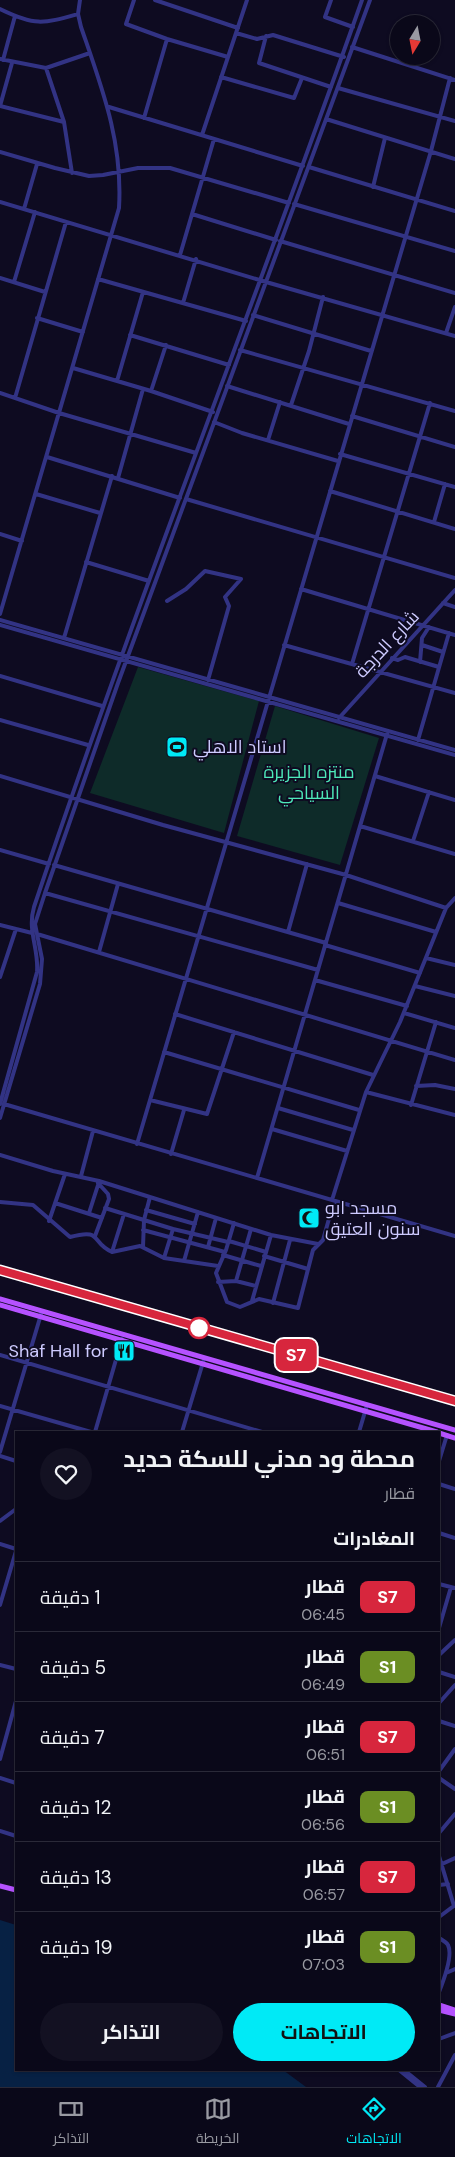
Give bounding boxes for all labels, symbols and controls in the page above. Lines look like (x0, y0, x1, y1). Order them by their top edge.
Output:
north arrow (390, 15, 440, 65)
map controls (390, 15, 440, 65)
street label: شارع الدرجة (350, 605, 424, 683)
sports icon: استاد الاهلي (165, 735, 189, 759)
place label: استاد الاهلي (193, 735, 287, 761)
park label: منتزه الجزيرة السياحي (263, 760, 355, 807)
place label: مسجد ابو سنون العتيق (325, 1196, 420, 1241)
mosque icon: مسجد ابو سنون العتيق (297, 1206, 321, 1230)
unlabelled marker (188, 1317, 210, 1339)
place label: Shaf Hall for (9, 1339, 108, 1363)
restaurant icon: Shaf Hall for (112, 1339, 136, 1363)
line badge: S7 (274, 1339, 318, 1371)
text: S7 (286, 1343, 306, 1367)
text: محطة ود مدني للسكة حديد (123, 1443, 415, 1474)
button: heart (40, 1448, 92, 1500)
text: قطار (384, 1483, 415, 1504)
text: المغادرات (333, 1526, 415, 1551)
text: قطار (305, 1574, 345, 1599)
text: 1 دقيقة (40, 1585, 100, 1610)
text: S7 (377, 1585, 398, 1609)
text: 06:45 (301, 1604, 345, 1625)
text: قطار (305, 1644, 345, 1669)
text: 5 دقيقة (40, 1655, 106, 1680)
text: S1 (379, 1655, 396, 1679)
text: 06:49 (301, 1674, 345, 1695)
text: قطار (305, 1714, 345, 1739)
text: 7 دقيقة (40, 1725, 105, 1750)
text: S7 (377, 1725, 398, 1749)
text: 06:51 (306, 1744, 345, 1765)
text: قطار (305, 1784, 345, 1809)
text: 12 دقيقة (40, 1795, 111, 1820)
text: S1 (379, 1795, 396, 1819)
text: 06:56 (301, 1814, 345, 1835)
text: قطار (305, 1854, 345, 1879)
text: 13 دقيقة (40, 1865, 112, 1890)
text: S7 (377, 1865, 398, 1889)
text: 06:57 (303, 1884, 345, 1905)
text: قطار (305, 1924, 345, 1949)
text: 19 دقيقة (40, 1935, 112, 1960)
text: S1 (379, 1935, 396, 1959)
text: 07:03 (302, 1954, 345, 1975)
button: التذاكر (40, 2003, 223, 2061)
button: الاتجاهات (233, 2003, 415, 2061)
tab: التذاكر (53, 2095, 89, 2151)
tab: الخريطة (196, 2095, 240, 2151)
tab: الاتجاهات (346, 2095, 402, 2151)

